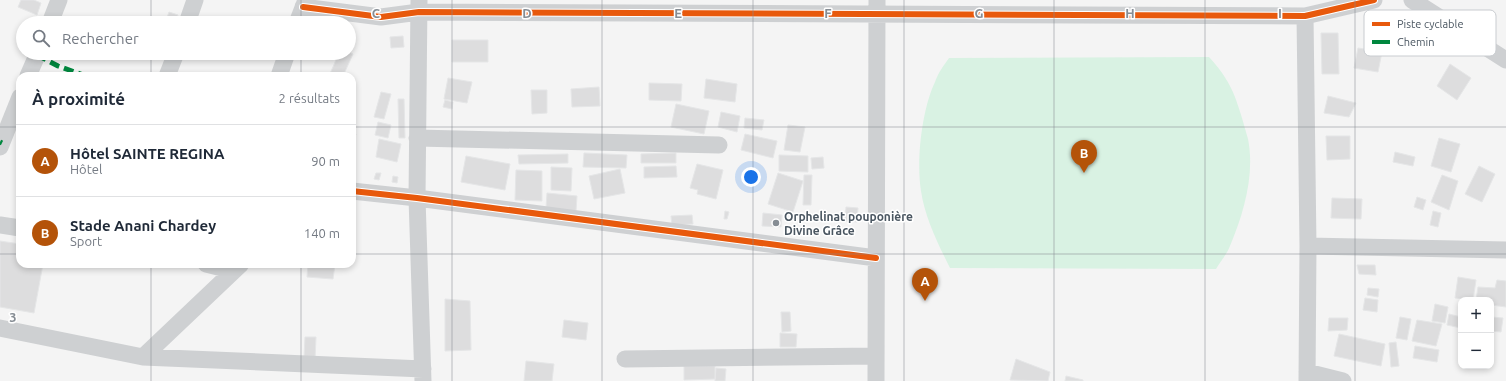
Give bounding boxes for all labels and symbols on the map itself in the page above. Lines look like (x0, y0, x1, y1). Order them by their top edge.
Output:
text: C (372, 6, 381, 20)
text: D (522, 6, 532, 20)
text: E (674, 6, 682, 20)
text: F (824, 6, 832, 20)
text: G (975, 6, 984, 20)
text: H (1125, 6, 1135, 20)
text: I (1278, 6, 1282, 20)
legend (1364, 10, 1496, 56)
text: Piste cyclable (1397, 18, 1464, 30)
text: Chemin (1397, 36, 1435, 48)
pin: B (1071, 140, 1097, 173)
your location (741, 167, 761, 187)
place label: Orphelinat pouponière Divine Grâce (784, 210, 913, 237)
marker: Orphelinat pouponière Divine Grâce (771, 218, 781, 228)
pin: A (912, 268, 938, 301)
text: 3 (9, 310, 17, 324)

